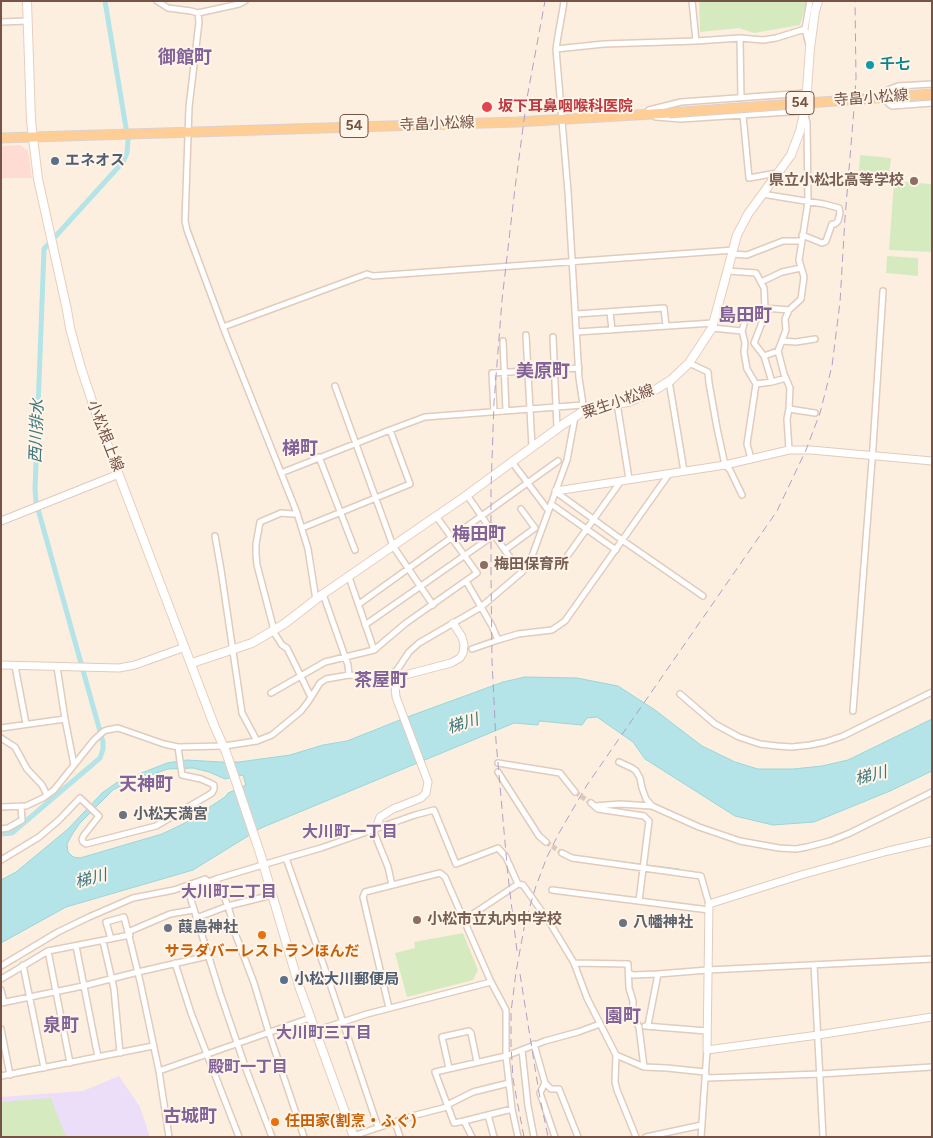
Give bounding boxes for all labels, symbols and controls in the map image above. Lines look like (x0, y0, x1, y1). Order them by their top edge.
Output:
district label: 御館町 (158, 47, 212, 69)
place label: 千七 (880, 56, 910, 74)
marker: 千七 (864, 59, 876, 71)
street label: 寺畠小松線 (833, 86, 909, 110)
road number: 54 (786, 92, 814, 115)
place label: 坂下耳鼻咽喉科医院 (498, 98, 633, 116)
marker: 坂下耳鼻咽喉科医院 (480, 100, 494, 114)
road number: 54 (340, 114, 368, 138)
street label: 寺畠小松線 (399, 114, 475, 134)
place label: エネオス (65, 152, 125, 170)
marker: エネオス (49, 155, 61, 167)
place label: 県立小松北高等学校 (769, 172, 904, 190)
marker: 県立小松北高等学校 (908, 175, 920, 187)
district label: 島田町 (718, 305, 772, 327)
district label: 美原町 (516, 361, 570, 383)
street label: 粟生小松線 (580, 381, 656, 423)
street label: 小松根上線 (83, 398, 127, 474)
water label: 西川排水 (26, 399, 48, 463)
district label: 梯町 (282, 438, 318, 460)
district label: 梅田町 (452, 524, 506, 546)
place label: 梅田保育所 (494, 556, 569, 574)
marker: 梅田保育所 (478, 559, 490, 571)
district label: 茶屋町 (354, 670, 408, 692)
water label: 梯川 (445, 710, 481, 738)
water label: 梯川 (853, 763, 889, 789)
district label: 天神町 (119, 774, 173, 796)
place label: 小松天満宮 (133, 806, 208, 824)
marker: 小松天満宮 (117, 809, 129, 821)
district label: 大川町一丁目 (302, 822, 398, 842)
water label: 梯川 (73, 866, 109, 892)
district label: 大川町二丁目 (181, 882, 277, 902)
place label: 小松市立丸内中学校 (427, 911, 562, 929)
marker: 小松市立丸内中学校 (411, 914, 423, 926)
place label: 八幡神社 (633, 914, 693, 932)
marker: 八幡神社 (617, 917, 629, 929)
place label: 葭島神社 (178, 919, 238, 937)
marker: 葭島神社 (162, 922, 174, 934)
marker: サラダバーレストランほんだ (256, 929, 268, 941)
place label: サラダバーレストランほんだ (165, 943, 359, 961)
place label: 小松大川郵便局 (294, 971, 399, 989)
marker: 小松大川郵便局 (278, 974, 290, 986)
district label: 園町 (605, 1006, 641, 1028)
district label: 泉町 (43, 1015, 79, 1037)
district label: 大川町三丁目 (276, 1023, 372, 1043)
district label: 殿町一丁目 (208, 1057, 288, 1077)
district label: 古城町 (163, 1106, 217, 1128)
place label: 任田家(割烹・ふぐ) (285, 1113, 416, 1131)
marker: 任田家(割烹・ふぐ) (269, 1116, 281, 1128)

